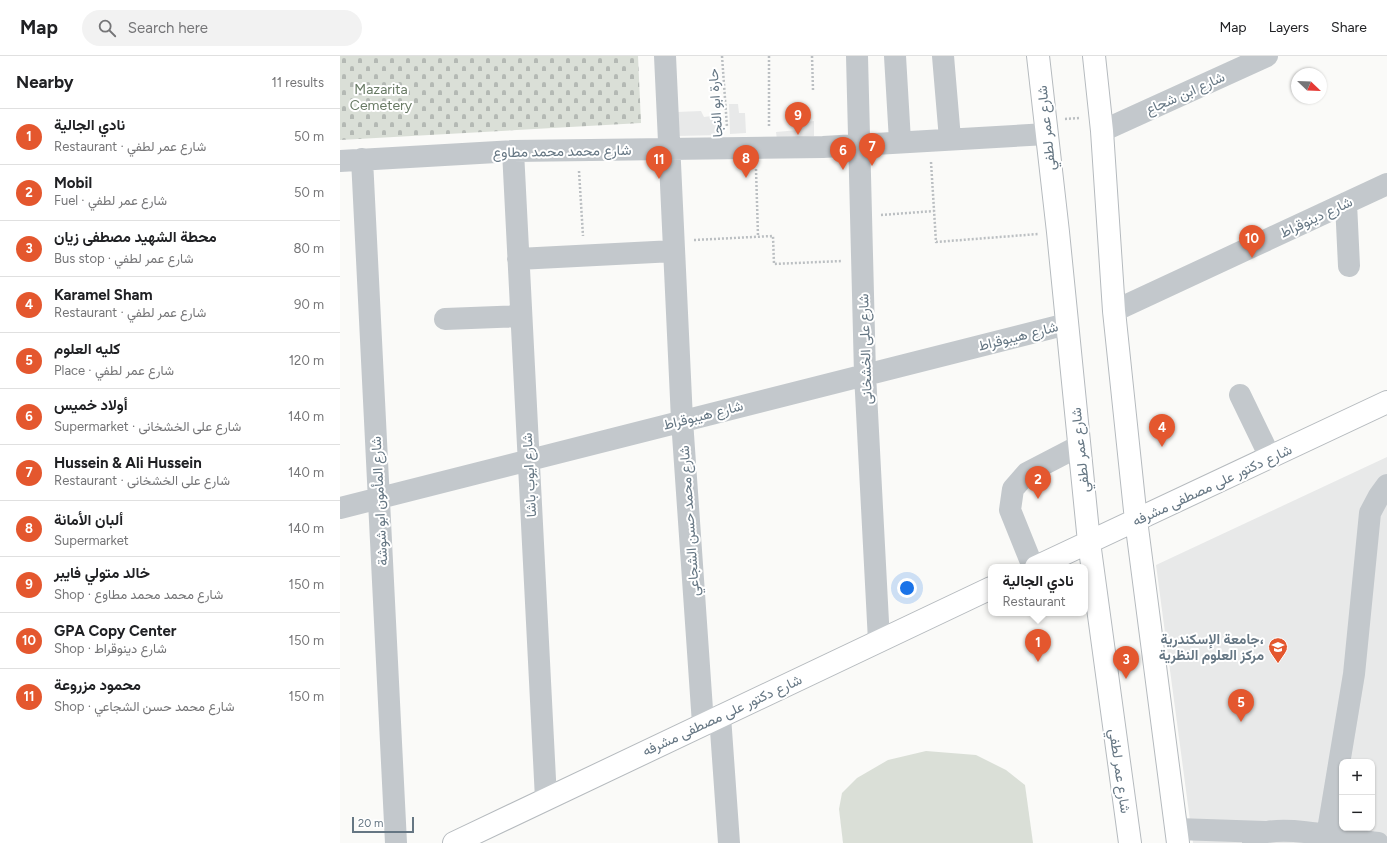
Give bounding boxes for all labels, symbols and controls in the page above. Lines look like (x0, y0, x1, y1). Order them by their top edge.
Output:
search box (82, 10, 362, 46)
text: Map (20, 16, 58, 39)
icon: search (96, 17, 118, 39)
text: Search here (128, 19, 208, 37)
text: Map (1219, 19, 1247, 36)
text: Layers (1269, 19, 1309, 36)
text: Share (1331, 19, 1367, 36)
street label: حارة ابو النجا (705, 68, 726, 138)
street label: شارع ابن شجاع (1143, 68, 1228, 120)
north arrow (1291, 68, 1327, 104)
text: Nearby (16, 72, 74, 92)
text: 11 results (271, 75, 324, 90)
park label: Mazarita Cemetery (350, 81, 413, 114)
street label: شارع عمر لطفي (1034, 84, 1062, 171)
pin: 9 (785, 102, 811, 135)
text: نادي الجالية (54, 116, 125, 134)
text: 1 (26, 129, 32, 144)
text: 50 m (294, 129, 324, 144)
pin: 7 (859, 133, 885, 166)
pin: 6 (830, 137, 856, 170)
text: Restaurant · شارع عمر لطفي (54, 139, 206, 154)
street label: شارع محمد محمد مطاوع (492, 142, 632, 163)
pin: 8 (733, 145, 759, 178)
pin: 11 (646, 146, 672, 179)
text: Mobil (54, 174, 92, 192)
text: 2 (25, 185, 33, 200)
text: 50 m (294, 185, 324, 200)
text: Fuel · شارع عمر لطفي (54, 193, 167, 208)
street label: شارع دينوقراط (1277, 193, 1356, 243)
pin: 10 (1239, 225, 1265, 258)
text: محطة الشهيد مصطفى زيان (54, 228, 217, 246)
text: 3 (25, 241, 33, 256)
text: 80 m (293, 241, 324, 256)
text: Bus stop · شارع عمر لطفي (54, 251, 194, 266)
text: Karamel Sham (54, 286, 153, 304)
street label: شارع على الخشخانى (855, 293, 878, 405)
text: 4 (25, 297, 33, 312)
text: 90 m (294, 297, 324, 312)
text: Restaurant · شارع عمر لطفي (54, 305, 206, 320)
street label: شارع هيبوقراط (976, 318, 1060, 357)
text: كليه العلوم (54, 340, 120, 358)
text: 5 (25, 353, 33, 368)
text: 120 m (289, 353, 324, 368)
text: Place · شارع عمر لطفي (54, 363, 174, 378)
text: أولاد خميس (54, 396, 128, 414)
street label: شارع هيبوقراط (661, 397, 745, 436)
street label: شارع عمر لطفي (1068, 406, 1096, 493)
text: 6 (25, 409, 33, 424)
text: 140 m (288, 409, 324, 424)
pin: 4 (1149, 414, 1175, 447)
text: Supermarket · شارع على الخشخانى (54, 419, 241, 434)
street label: شارع ايوب باشا (519, 432, 542, 518)
street label: شارع المأمون ابو شوشة (368, 436, 393, 566)
street label: شارع دكتور على مصطفى مشرفه (1130, 441, 1296, 532)
street label: شارع محمد حسن الشجاعي (676, 445, 706, 597)
text: Hussein & Ali Hussein (54, 454, 202, 472)
text: 7 (25, 465, 33, 480)
text: 140 m (288, 465, 324, 480)
pin: 2 (1025, 466, 1051, 499)
text: Restaurant · شارع على الخشخانى (54, 473, 230, 488)
text: ألبان الأمانة (54, 511, 123, 529)
text: 8 (25, 521, 33, 536)
text: 140 m (288, 521, 324, 536)
text: Supermarket (54, 533, 129, 548)
text: خالد متولي فايبر (54, 564, 150, 582)
popup (988, 564, 1088, 616)
text: نادي الجالية (1002, 572, 1074, 590)
text: 9 (25, 577, 33, 592)
text: 150 m (289, 577, 324, 592)
your location (897, 578, 917, 598)
text: Shop · شارع محمد محمد مطاوع (54, 587, 223, 602)
text: Restaurant (1002, 594, 1066, 609)
text: GPA Copy Center (54, 622, 177, 640)
pin: 1 (1025, 629, 1051, 662)
place label: جامعة الإسكندرية، مركز العلوم النظرية (1159, 631, 1264, 664)
text: 10 (22, 633, 36, 648)
text: 150 m (289, 633, 324, 648)
school or university icon: جامعة الإسكندرية، مركز العلوم النظرية (1267, 636, 1289, 664)
text: Shop · شارع دينوقراط (54, 641, 167, 656)
pin: 3 (1113, 646, 1139, 679)
street label: شارع دكتور على مصطفى مشرفه (640, 671, 806, 762)
text: محمود مزروعة (54, 676, 141, 694)
text: 11 (24, 689, 34, 704)
text: 150 m (289, 689, 324, 704)
pin: 5 (1228, 689, 1254, 722)
text: Shop · شارع محمد حسن الشجاعي (54, 699, 234, 714)
street label: شارع عمر لطفي (1102, 728, 1134, 815)
map controls (1339, 759, 1375, 831)
button: + (1339, 759, 1375, 795)
button: − (1339, 795, 1375, 831)
scale bar (352, 815, 414, 834)
text: 20 m (358, 817, 383, 830)

